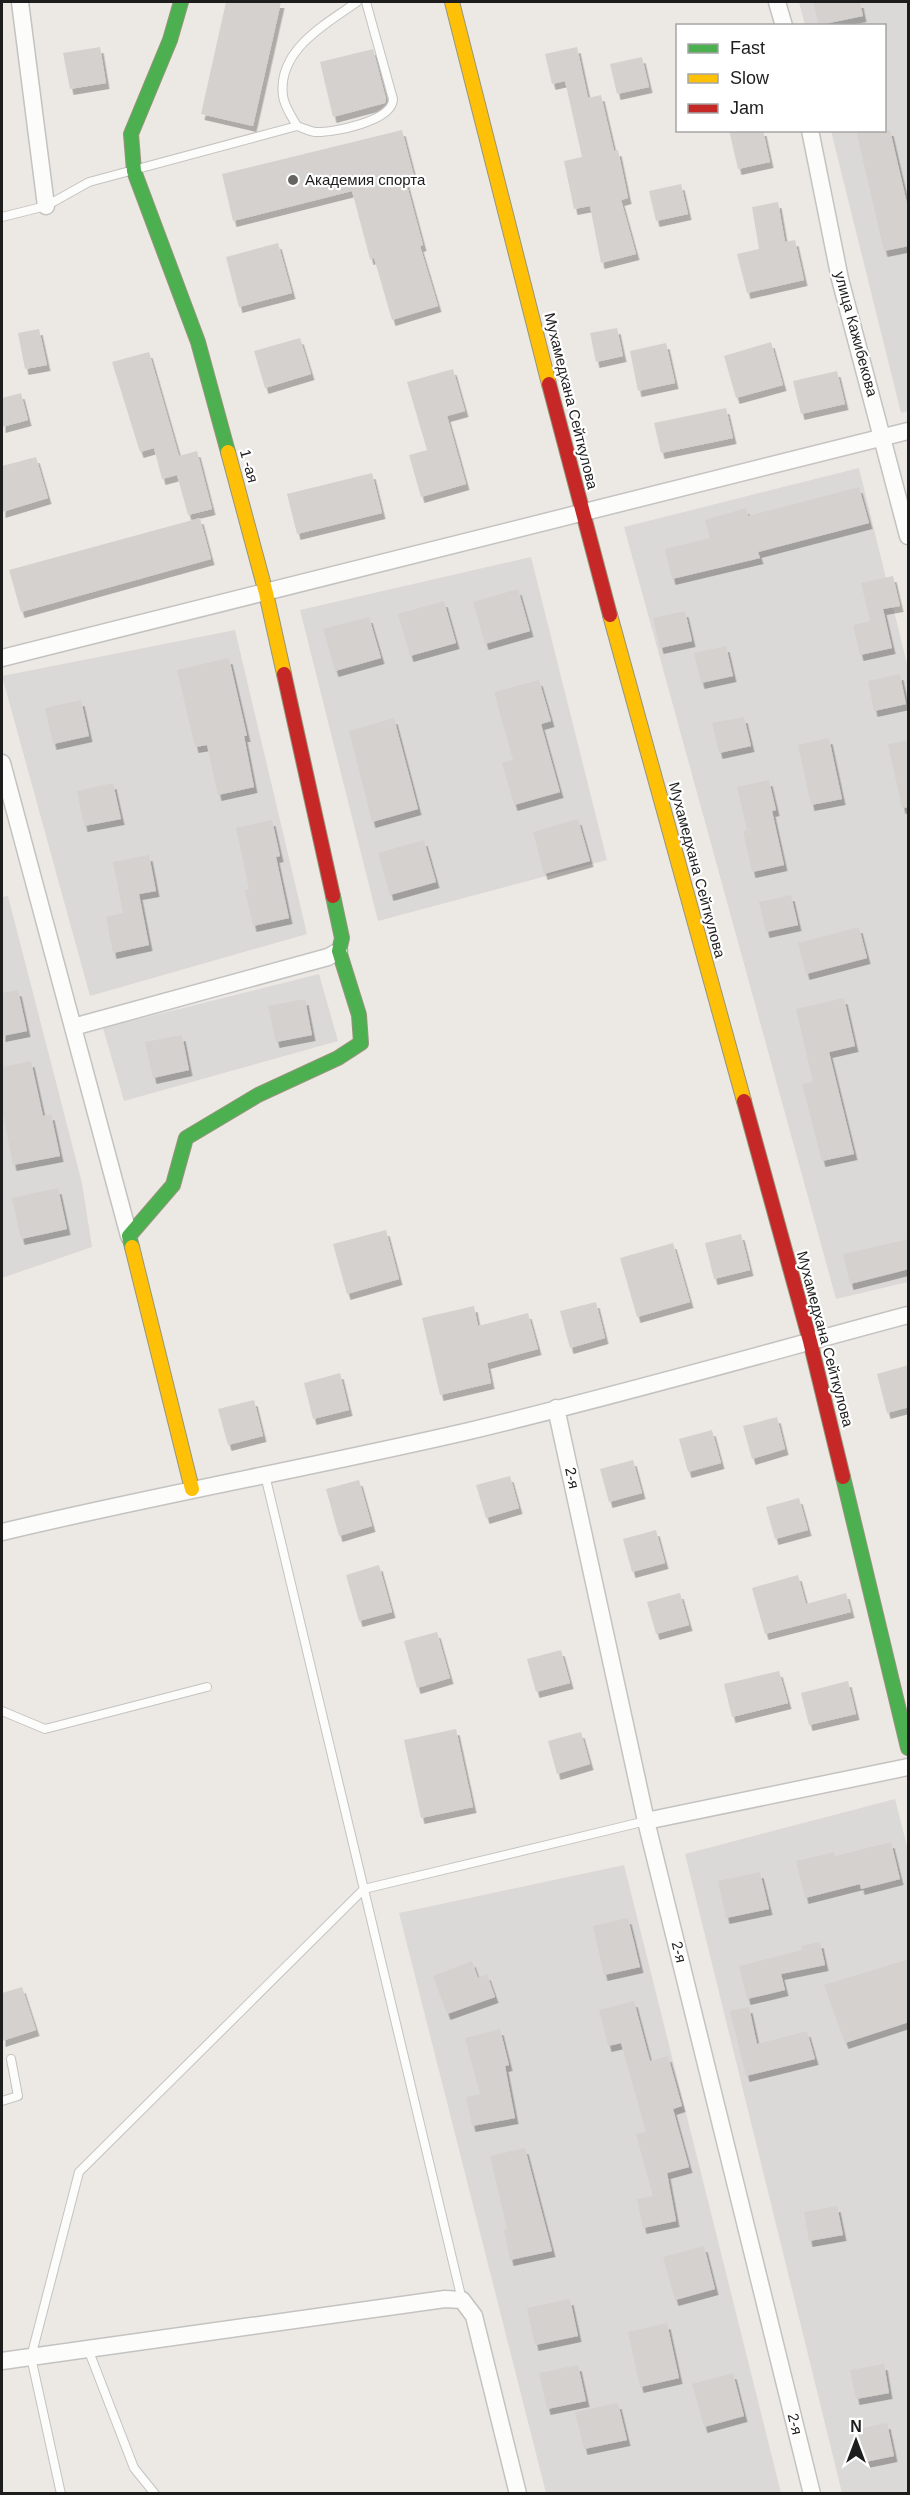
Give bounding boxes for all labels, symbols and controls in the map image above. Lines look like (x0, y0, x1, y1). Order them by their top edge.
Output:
legend (676, 24, 886, 132)
text: Fast (730, 38, 765, 58)
text: Slow (730, 68, 770, 88)
text: Jam (730, 98, 764, 118)
place label: Академия спорта (305, 171, 426, 188)
marker: Академия спорта (286, 173, 300, 187)
street label: улица Кажибекова (832, 269, 882, 399)
street label: Мухамедхана Сейткулова (541, 311, 602, 491)
street label: 1 -ая (237, 447, 262, 484)
street label: Мухамедхана Сейткулова (666, 780, 729, 960)
street label: Мухамедхана Сейткулова (794, 1249, 857, 1429)
street label: 2-я (562, 1466, 583, 1490)
street label: 2-я (669, 1939, 690, 1964)
street label: 2-я (785, 2411, 806, 2436)
north arrow (826, 2411, 886, 2471)
text: N (850, 2418, 862, 2435)

